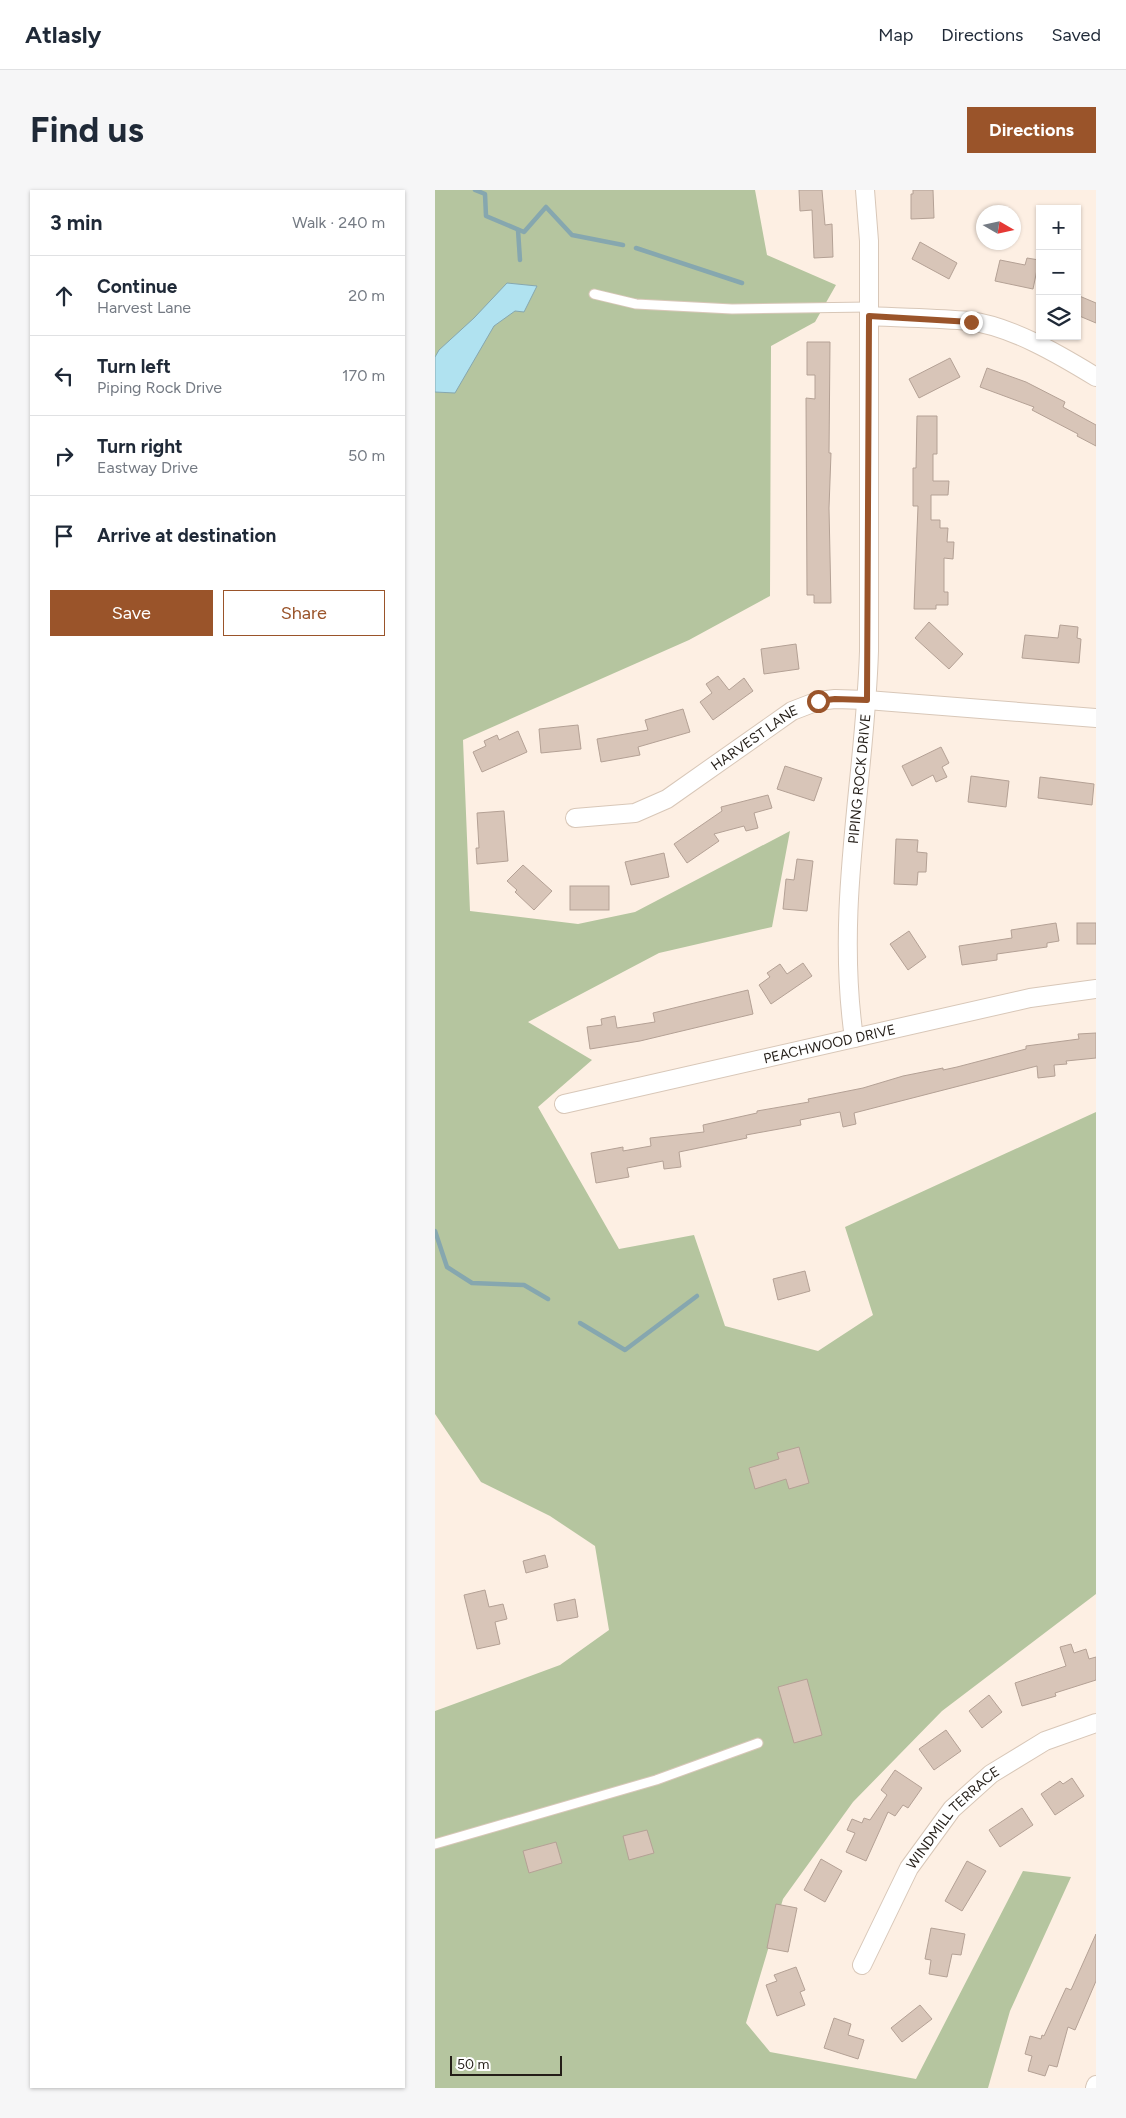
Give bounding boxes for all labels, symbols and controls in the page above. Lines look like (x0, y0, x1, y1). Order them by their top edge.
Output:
text: Atlasly (25, 20, 101, 49)
text: Map (878, 24, 913, 46)
text: Directions (941, 24, 1023, 46)
text: Saved (1051, 24, 1101, 46)
button: Directions (967, 107, 1096, 153)
text: Find us (30, 109, 144, 151)
north arrow (976, 205, 1021, 250)
map controls (1036, 205, 1081, 340)
button: + (1036, 205, 1081, 250)
text: 3 min (50, 210, 102, 235)
text: Walk · 240 m (292, 213, 385, 232)
button: − (1036, 250, 1081, 295)
text: Continue (97, 275, 177, 298)
icon: ahead (50, 282, 78, 310)
text: 20 m (348, 286, 385, 305)
button: layers (1036, 295, 1081, 340)
text: Harvest Lane (97, 298, 191, 317)
route end (960, 311, 983, 334)
text: Turn left (97, 355, 171, 378)
icon: left (50, 362, 78, 390)
text: 170 m (342, 366, 385, 385)
text: Piping Rock Drive (97, 378, 222, 397)
text: Turn right (97, 435, 183, 458)
icon: right (50, 442, 78, 470)
text: 50 m (348, 446, 385, 465)
text: Eastway Drive (97, 458, 198, 477)
icon: arrive (50, 522, 78, 550)
text: Arrive at destination (97, 524, 276, 547)
button: Save (50, 590, 213, 636)
button: Share (223, 590, 385, 636)
route start (807, 690, 830, 713)
street label: HARVEST LANE (708, 701, 800, 774)
street label: PIPING ROCK DRIVE (844, 713, 874, 845)
street label: PEACHWOOD DRIVE (762, 1020, 897, 1067)
street label: WINDMILL TERRACE (903, 1763, 1002, 1872)
scale bar (450, 2053, 563, 2076)
text: 50 m (457, 2056, 489, 2073)

